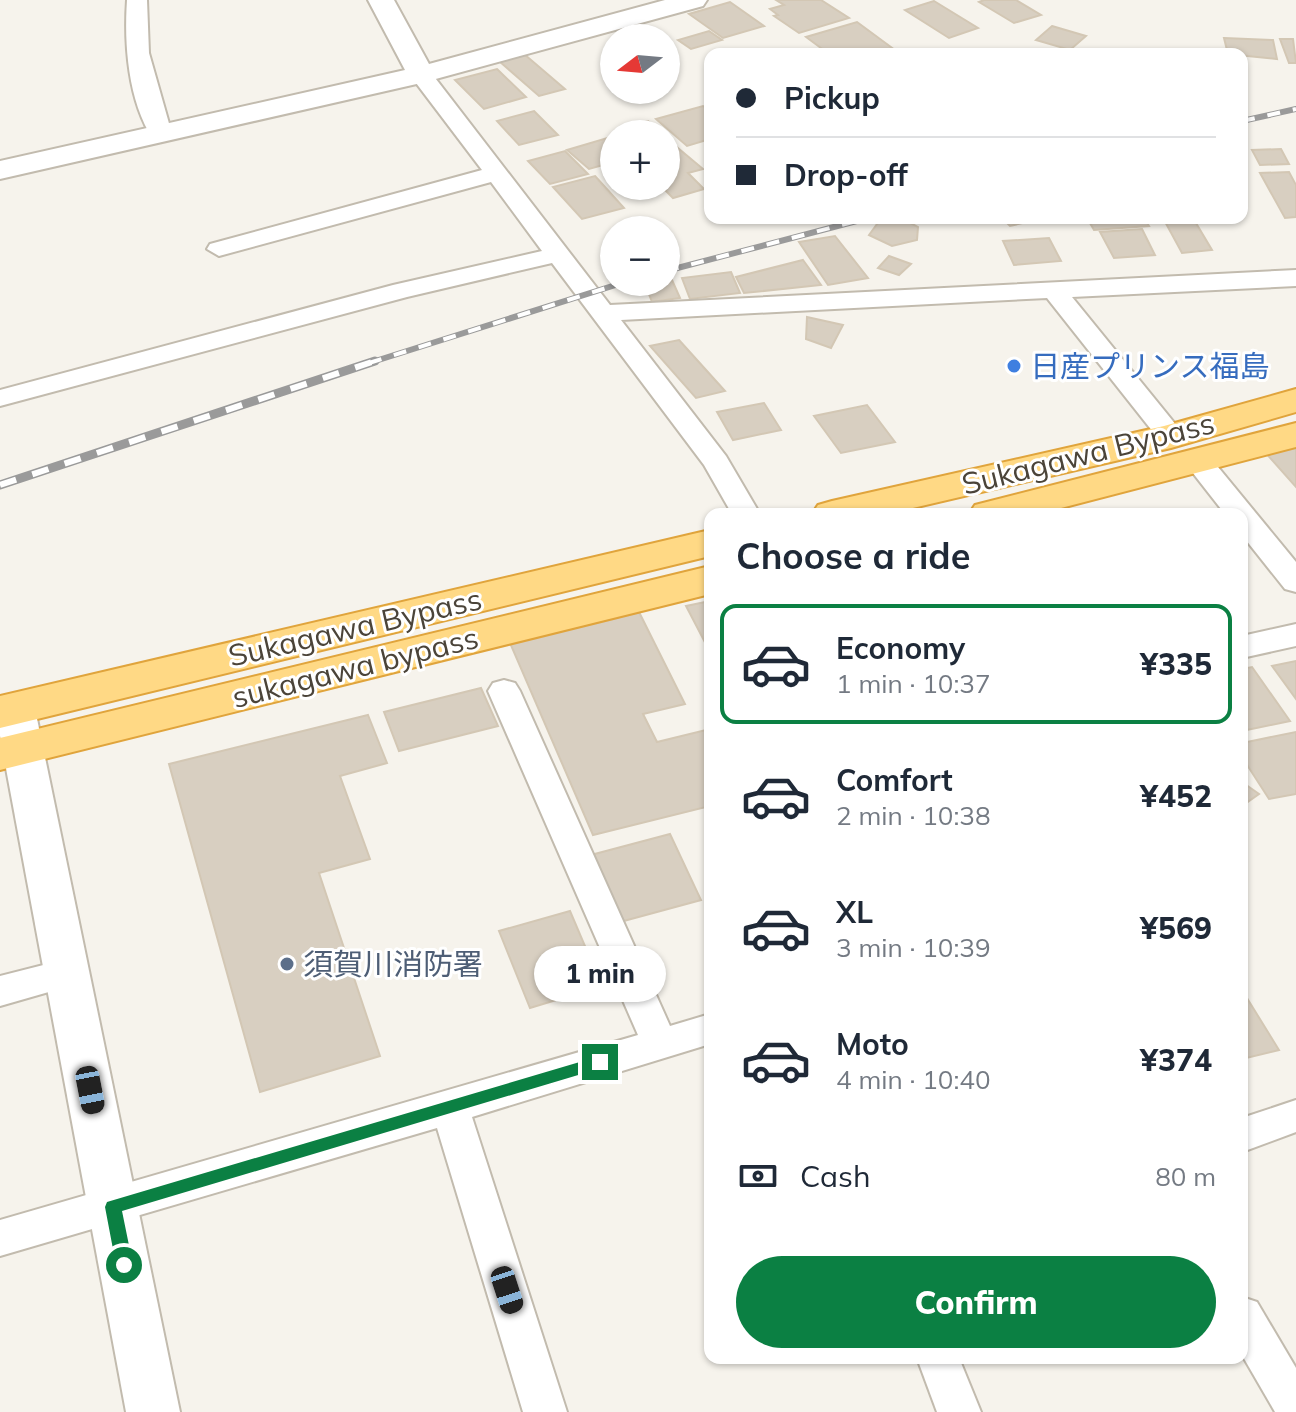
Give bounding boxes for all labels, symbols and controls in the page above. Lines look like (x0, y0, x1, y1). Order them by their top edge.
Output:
north arrow (600, 24, 680, 104)
map controls (600, 24, 680, 296)
text: Pickup (784, 79, 880, 117)
button: + (600, 120, 680, 200)
text: Drop-off (784, 156, 908, 194)
button: − (600, 216, 680, 296)
place label: 日産プリンス福島 (1030, 347, 1269, 385)
marker: 日産プリンス福島 (1005, 357, 1023, 375)
street label: Sukagawa Bypass (958, 403, 1218, 503)
text: Choose a ride (736, 533, 970, 578)
street label: Sukagawa Bypass (225, 579, 485, 675)
street label: sukagawa bypass (228, 618, 482, 716)
icon: car (740, 628, 812, 700)
text: Economy (836, 629, 965, 667)
text: ¥335 (1140, 645, 1212, 683)
text: 1 min · 10:37 (836, 667, 991, 700)
icon: car (740, 760, 812, 832)
text: Comfort (836, 761, 953, 799)
text: ¥452 (1140, 777, 1212, 815)
text: 2 min · 10:38 (836, 799, 991, 832)
icon: car (740, 892, 812, 964)
text: XL (836, 893, 873, 931)
text: ¥569 (1140, 909, 1212, 947)
text: 3 min · 10:39 (836, 931, 991, 964)
place label: 須賀川消防署 (303, 945, 483, 983)
callout: 1 min (534, 946, 666, 1002)
marker: 須賀川消防署 (278, 955, 296, 973)
text: 1 min (565, 957, 635, 990)
icon: car (740, 1024, 812, 1096)
text: Moto (836, 1025, 909, 1063)
text: ¥374 (1140, 1041, 1212, 1079)
route end (582, 1044, 618, 1080)
text: 4 min · 10:40 (836, 1063, 991, 1096)
car (74, 1064, 106, 1116)
icon: cash (736, 1154, 780, 1198)
text: Cash (800, 1157, 871, 1195)
text: 80 m (1155, 1160, 1216, 1193)
route start (106, 1247, 142, 1283)
button: Confirm (736, 1256, 1216, 1348)
car (488, 1263, 526, 1317)

